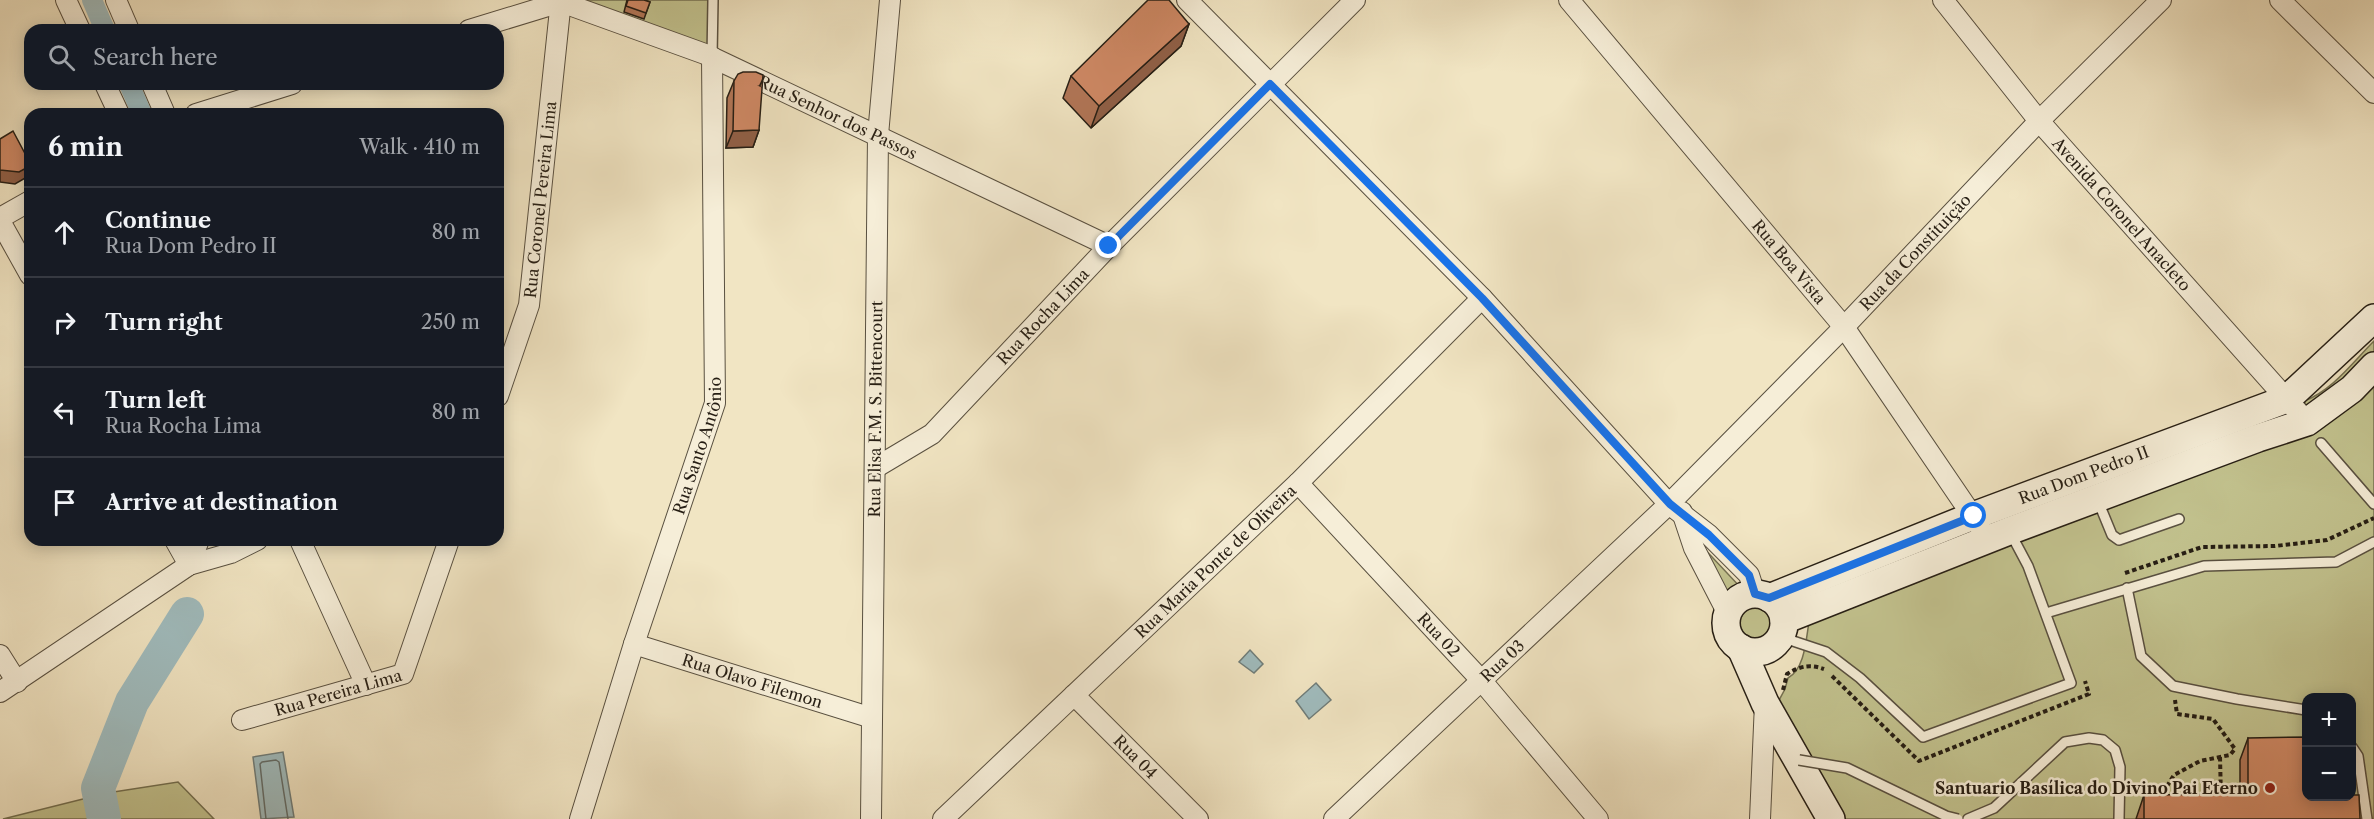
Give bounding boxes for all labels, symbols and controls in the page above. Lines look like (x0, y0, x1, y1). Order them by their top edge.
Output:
search box (24, 24, 504, 90)
icon: search (45, 41, 78, 74)
text: Search here (93, 44, 218, 71)
street label: Rua Senhor dos Passos (755, 71, 920, 163)
street label: Rua Coronel Pereira Lima (520, 100, 560, 299)
text: 6 min (48, 131, 123, 163)
street label: Avenida Coronel Anacleto (2047, 132, 2196, 295)
text: Walk · 410 m (359, 135, 480, 159)
street label: Rua da Constituição (1855, 189, 1975, 314)
text: Continue (105, 207, 211, 234)
street label: Rua Boa Vista (1748, 215, 1831, 309)
icon: ahead (48, 216, 81, 249)
text: 80 m (432, 220, 480, 244)
route end (1095, 232, 1121, 258)
text: Rua Dom Pedro II (105, 234, 277, 258)
street label: Rua Rocha Lima (993, 264, 1093, 369)
street label: Rua Elisa F.M. S. Bittencourt (864, 300, 886, 518)
icon: right (48, 306, 81, 339)
text: Turn right (105, 309, 223, 336)
text: 250 m (421, 310, 480, 334)
street label: Rua Santo Antônio (668, 376, 725, 517)
text: Turn left (105, 387, 206, 414)
icon: left (48, 396, 81, 429)
text: 80 m (432, 400, 480, 424)
text: Rua Rocha Lima (105, 414, 261, 438)
street label: Rua Dom Pedro II (2016, 441, 2152, 508)
street label: Rua Maria Ponte de Oliveira (1131, 480, 1300, 642)
icon: arrive (48, 486, 81, 519)
text: Arrive at destination (105, 489, 338, 516)
route start (1960, 502, 1986, 528)
street label: Rua 02 (1413, 608, 1464, 661)
street label: Rua 03 (1476, 635, 1528, 686)
street label: Rua Olavo Filemon (680, 650, 825, 712)
street label: Rua Pereira Lima (272, 665, 405, 720)
map controls (2302, 693, 2356, 801)
button: + (2302, 693, 2356, 747)
street label: Rua 04 (1110, 731, 1161, 782)
button: − (2302, 747, 2356, 801)
place label: Santuario Basílica do Divino Pai Eterno (1935, 778, 2258, 798)
marker: Santuario Basílica do Divino Pai Eterno (2263, 781, 2277, 795)

